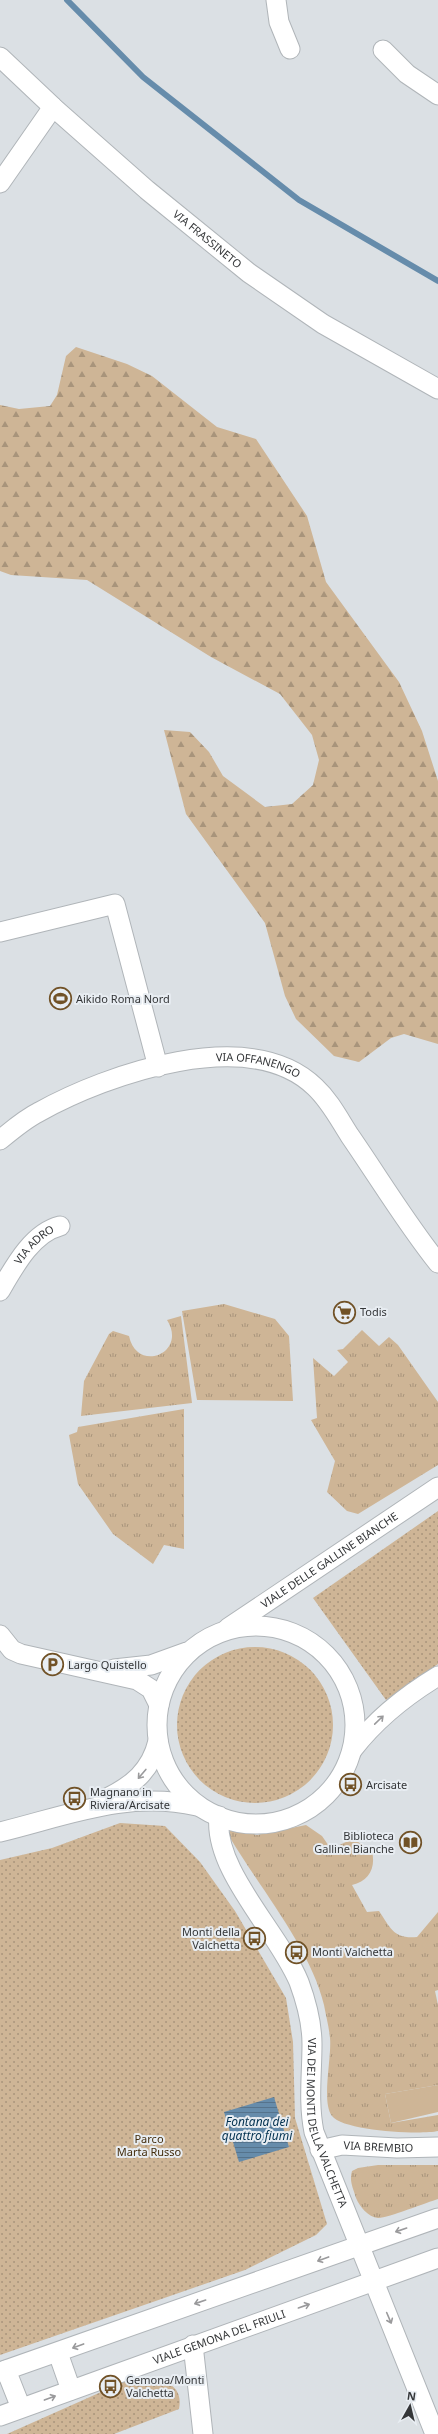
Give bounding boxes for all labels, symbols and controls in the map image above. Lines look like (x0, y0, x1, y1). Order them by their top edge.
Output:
street label: VIA FRASSINETO (170, 206, 245, 271)
sports icon: Aikido Roma Nord (47, 986, 73, 1012)
place label: Aikido Roma Nord (76, 991, 170, 1006)
street label: VIA OFFANENGO (216, 1049, 303, 1081)
street label: VIA ADRO (10, 1221, 56, 1267)
supermarket icon: Todis (332, 1299, 358, 1325)
place label: Todis (360, 1304, 387, 1319)
street label: VIALE DELLE GALLINE BIANCHE (258, 1508, 400, 1611)
parking icon: Largo Quistello (39, 1652, 65, 1678)
place label: Largo Quistello (68, 1657, 147, 1672)
one-way arrow (374, 1715, 384, 1725)
one-way arrow (138, 1769, 147, 1779)
bus stop icon: Arcisate (337, 1772, 363, 1798)
place label: Arcisate (366, 1777, 407, 1792)
place label: Magnano in Riviera/Arcisate (90, 1784, 170, 1812)
bus stop icon: Magnano in Riviera/Arcisate (62, 1785, 88, 1811)
place label: Biblioteca Galline Bianche (314, 1828, 394, 1856)
library icon: Biblioteca Galline Bianche (397, 1829, 423, 1855)
place label: Monti della Valchetta (182, 1924, 240, 1952)
bus stop icon: Monti della Valchetta (242, 1925, 268, 1951)
bus stop icon: Monti Valchetta (283, 1939, 309, 1965)
place label: Monti Valchetta (312, 1944, 393, 1959)
street label: VIA DEI MONTI DELLA VALCHETTA (304, 2038, 352, 2210)
water label: Fontana dei quattro fiumi (222, 2113, 293, 2144)
park label: Parco Marta Russo (117, 2131, 182, 2159)
street label: VIA BREMBIO (343, 2137, 413, 2155)
one-way arrow (395, 2227, 407, 2235)
one-way arrow (317, 2256, 329, 2264)
one-way arrow (195, 2299, 207, 2307)
one-way arrow (298, 2302, 310, 2310)
street label: VIALE GEMONA DEL FRIULI (151, 2306, 288, 2367)
one-way arrow (386, 2311, 393, 2323)
one-way arrow (72, 2342, 84, 2350)
place label: Gemona/Monti Valchetta (126, 2372, 204, 2400)
bus stop icon: Gemona/Monti Valchetta (98, 2373, 124, 2399)
north arrow (390, 2386, 430, 2426)
text: N (406, 2388, 417, 2404)
one-way arrow (44, 2393, 56, 2401)

